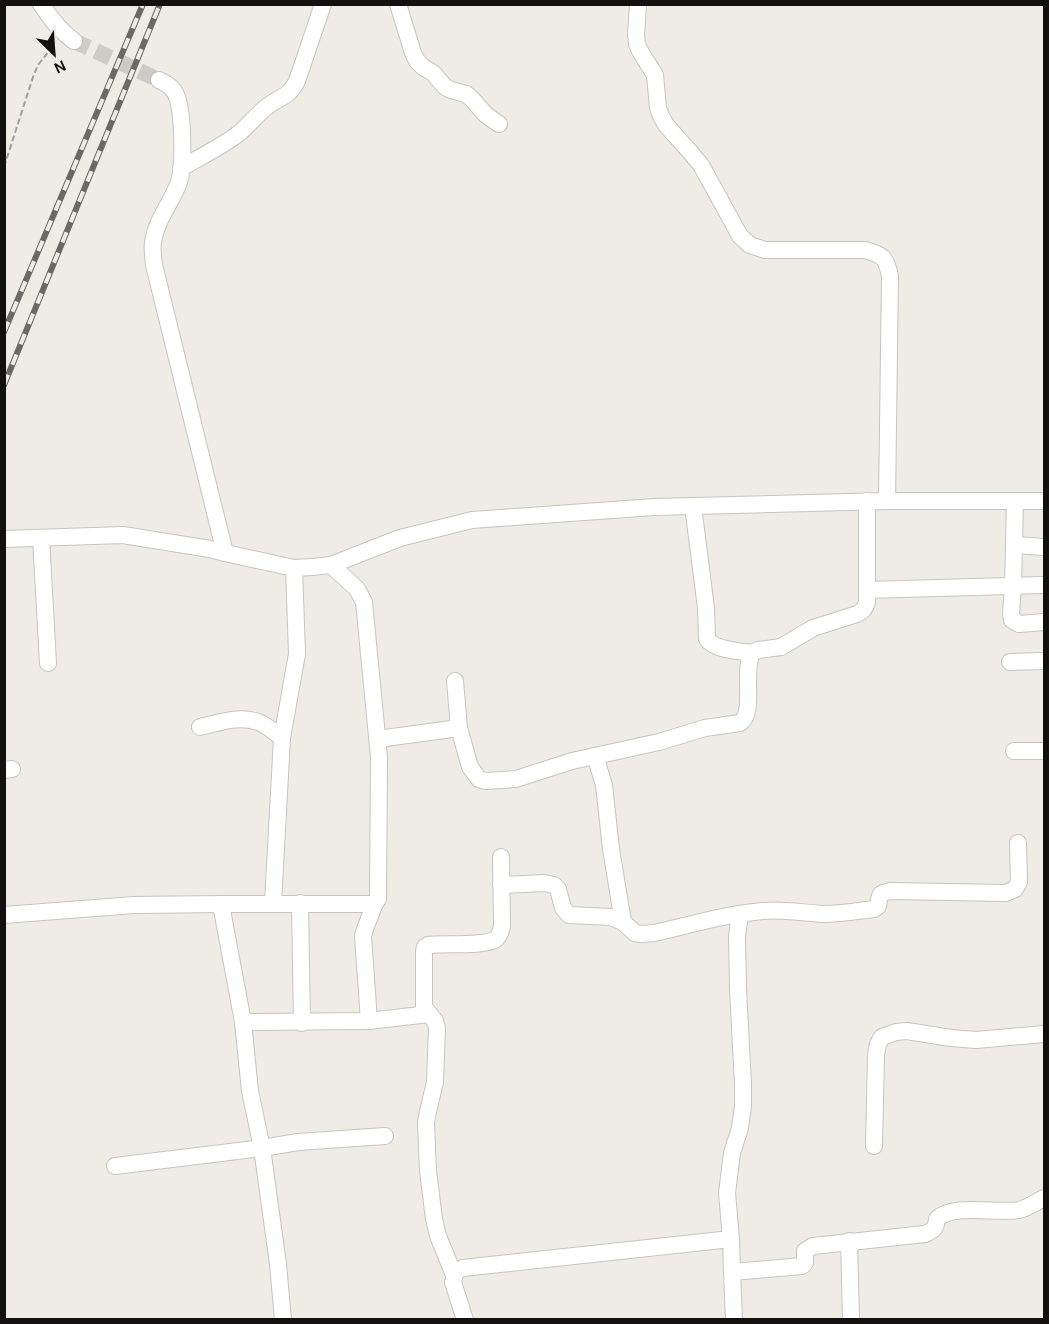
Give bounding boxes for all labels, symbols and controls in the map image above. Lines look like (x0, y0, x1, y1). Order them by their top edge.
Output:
north arrow (24, 24, 84, 84)
text: N (51, 56, 69, 78)

